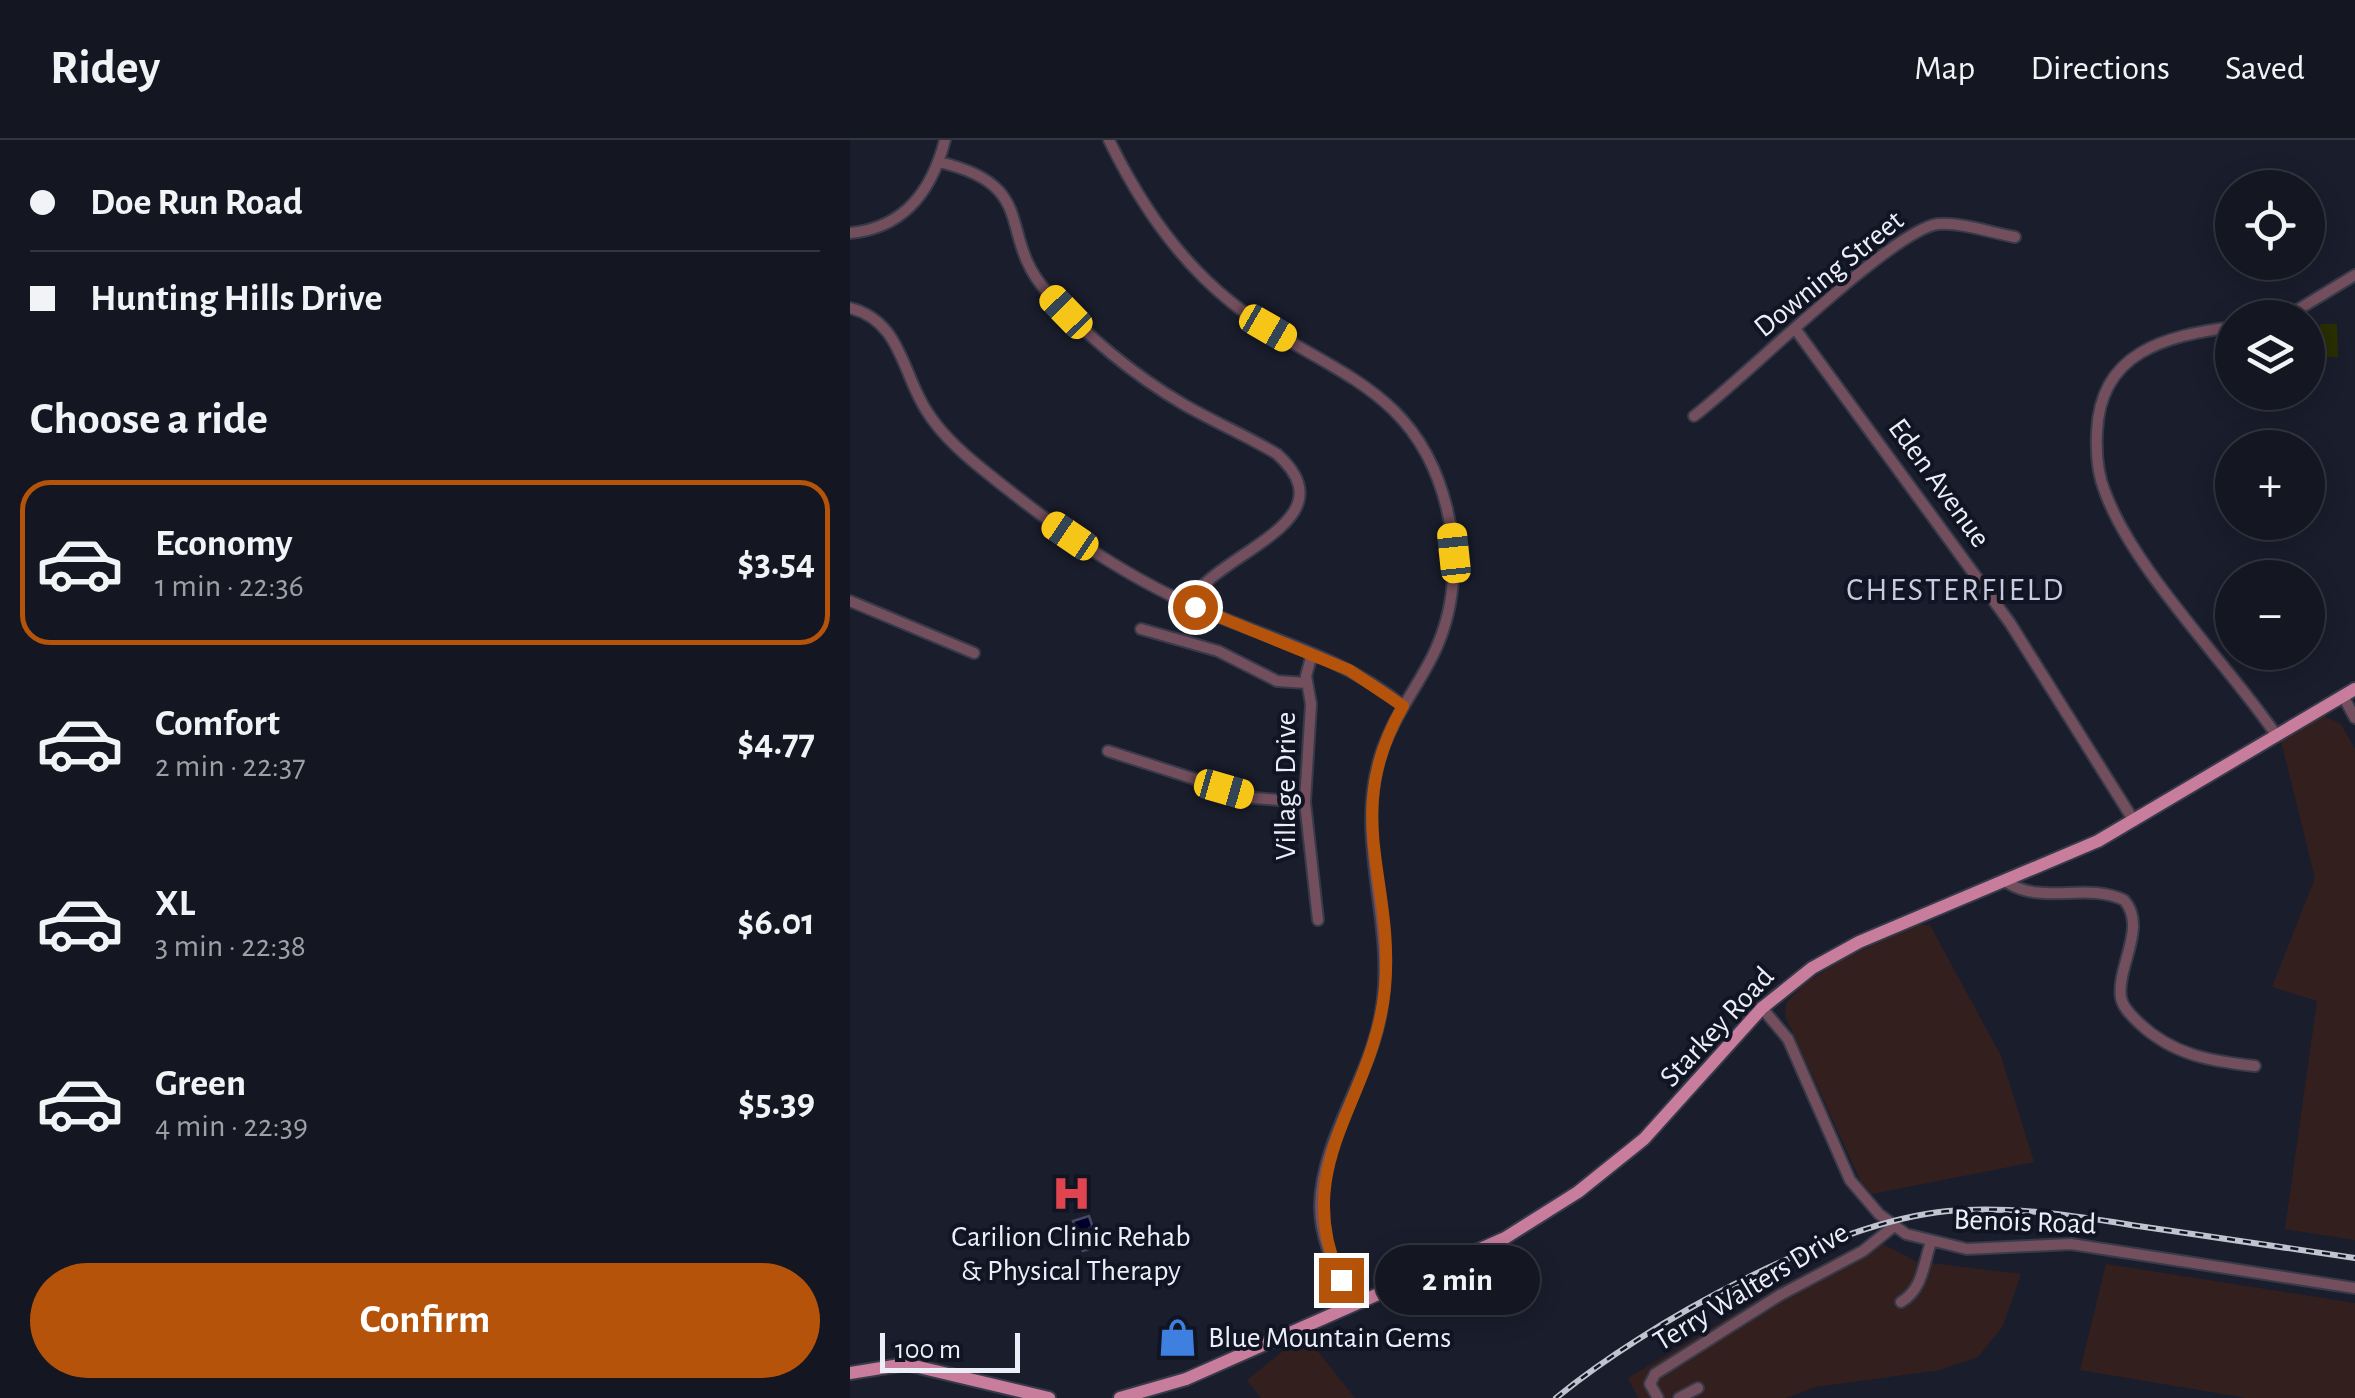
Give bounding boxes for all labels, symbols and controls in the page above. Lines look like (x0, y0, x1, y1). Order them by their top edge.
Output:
text: Ridey (50, 45, 160, 93)
text: Map (1914, 51, 1975, 86)
text: Directions (2030, 51, 2170, 86)
text: Saved (2225, 51, 2305, 86)
map controls (2215, 170, 2325, 670)
button: locate (2215, 170, 2325, 280)
text: Doe Run Road (90, 184, 303, 222)
street label: Downing Street (1749, 205, 1910, 343)
text: Hunting Hills Drive (90, 280, 382, 318)
car (1034, 280, 1098, 344)
car (1235, 300, 1301, 356)
button: layers (2215, 300, 2325, 410)
text: Choose a ride (30, 397, 268, 442)
street label: Eden Avenue (1883, 413, 1995, 553)
button: + (2215, 430, 2325, 540)
car (1037, 507, 1103, 565)
icon: car (35, 518, 125, 608)
car (1436, 522, 1472, 584)
text: Economy (155, 525, 293, 563)
text: $3.54 (737, 544, 815, 582)
button: − (2215, 560, 2325, 670)
text: 1 min · 22:36 (155, 570, 304, 602)
district label: CHESTERFIELD (1846, 574, 2066, 606)
route start (1173, 585, 1218, 630)
icon: car (35, 698, 125, 788)
text: Comfort (155, 705, 280, 743)
street label: Village Drive (1271, 712, 1301, 860)
text: $4.77 (737, 724, 815, 762)
text: 2 min · 22:37 (155, 750, 306, 782)
car (1191, 766, 1257, 812)
icon: car (35, 878, 125, 968)
text: XL (155, 885, 195, 923)
text: $6.01 (737, 904, 815, 942)
text: 3 min · 22:38 (155, 930, 306, 962)
street label: Starkey Road (1654, 961, 1780, 1093)
icon: car (35, 1058, 125, 1148)
text: Green (155, 1065, 246, 1103)
text: $5.39 (738, 1084, 815, 1122)
text: 4 min · 22:39 (155, 1110, 308, 1142)
hospital icon: Carilion Clinic Rehab & Physical Therapy (1050, 1172, 1092, 1214)
street label: Benois Road (1953, 1205, 2097, 1239)
street label: Terry Walters Drive (1648, 1217, 1854, 1357)
place label: Carilion Clinic Rehab & Physical Therapy (951, 1222, 1191, 1286)
callout: 2 min (1376, 1245, 1541, 1315)
route end (1319, 1258, 1364, 1303)
button: Confirm (30, 1263, 820, 1378)
text: 2 min (1422, 1264, 1493, 1296)
shop icon: Blue Mountain Gems (1157, 1317, 1199, 1359)
place label: Blue Mountain Gems (1208, 1323, 1451, 1353)
scale bar (880, 1328, 1020, 1372)
text: 100 m (895, 1336, 961, 1364)

